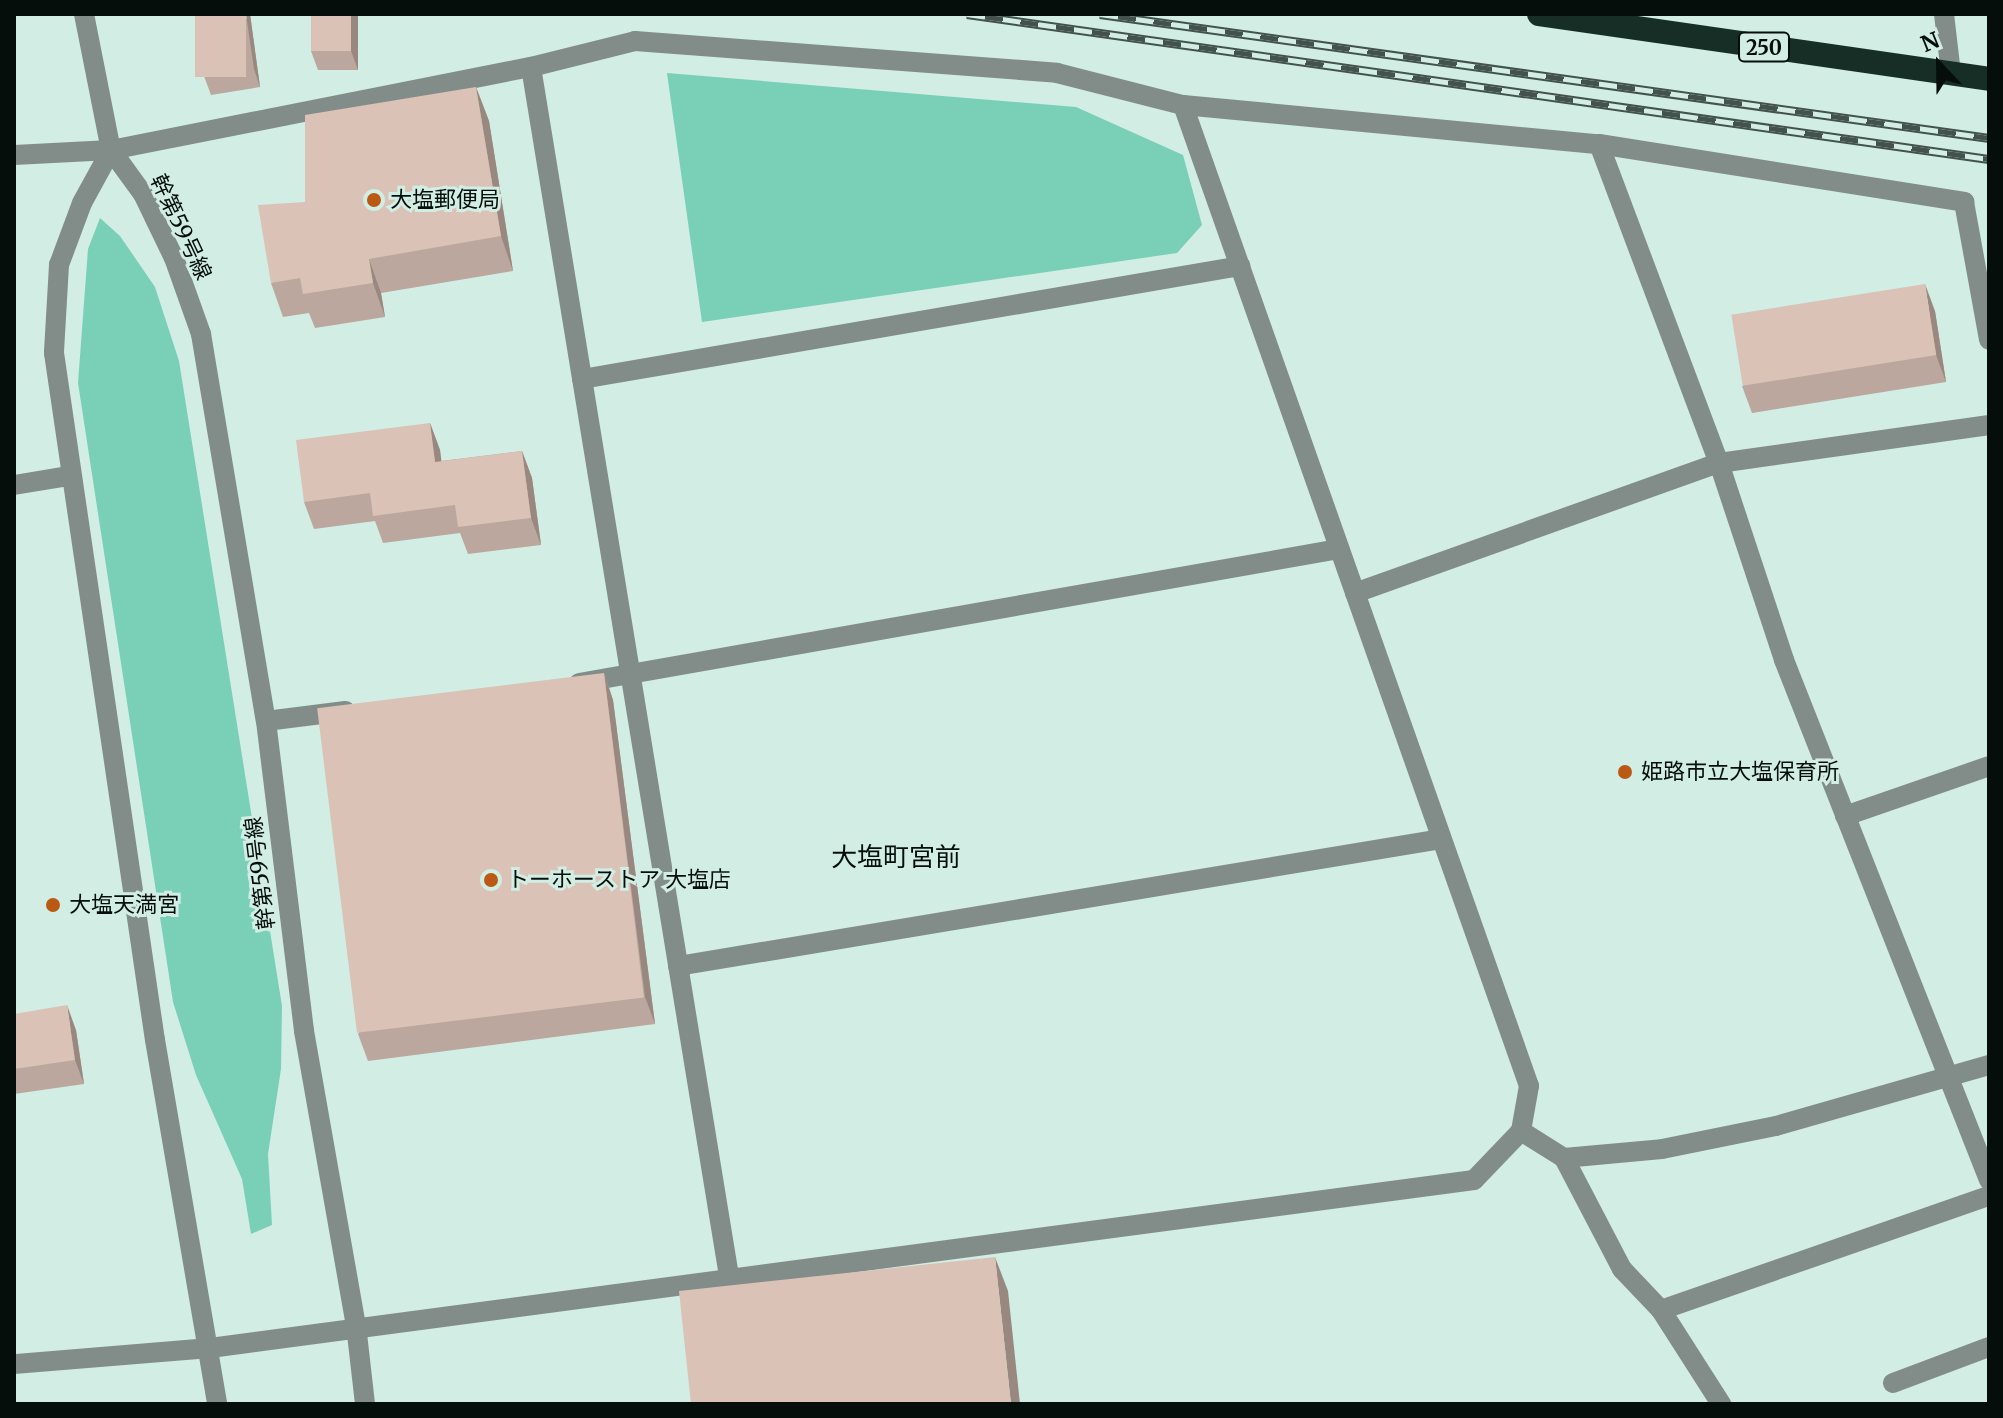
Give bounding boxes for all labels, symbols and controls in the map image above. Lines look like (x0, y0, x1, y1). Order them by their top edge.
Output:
north arrow (1899, 24, 1979, 104)
text: N (1917, 26, 1943, 58)
road number: 250 (1738, 31, 1790, 63)
street label: 幹第59号線 (145, 170, 217, 284)
place label: 大塩郵便局 (390, 187, 500, 213)
marker: 大塩郵便局 (365, 191, 383, 209)
place label: 姫路市立大塩保育所 (1641, 759, 1839, 785)
marker: 姫路市立大塩保育所 (1616, 763, 1634, 781)
street label: 幹第59号線 (240, 815, 280, 931)
district label: 大塩町宮前 (831, 841, 961, 873)
place label: トーホーストア 大塩店 (507, 867, 732, 893)
marker: トーホーストア 大塩店 (482, 871, 500, 889)
place label: 大塩天満宮 (69, 892, 179, 918)
marker: 大塩天満宮 (44, 896, 62, 914)

